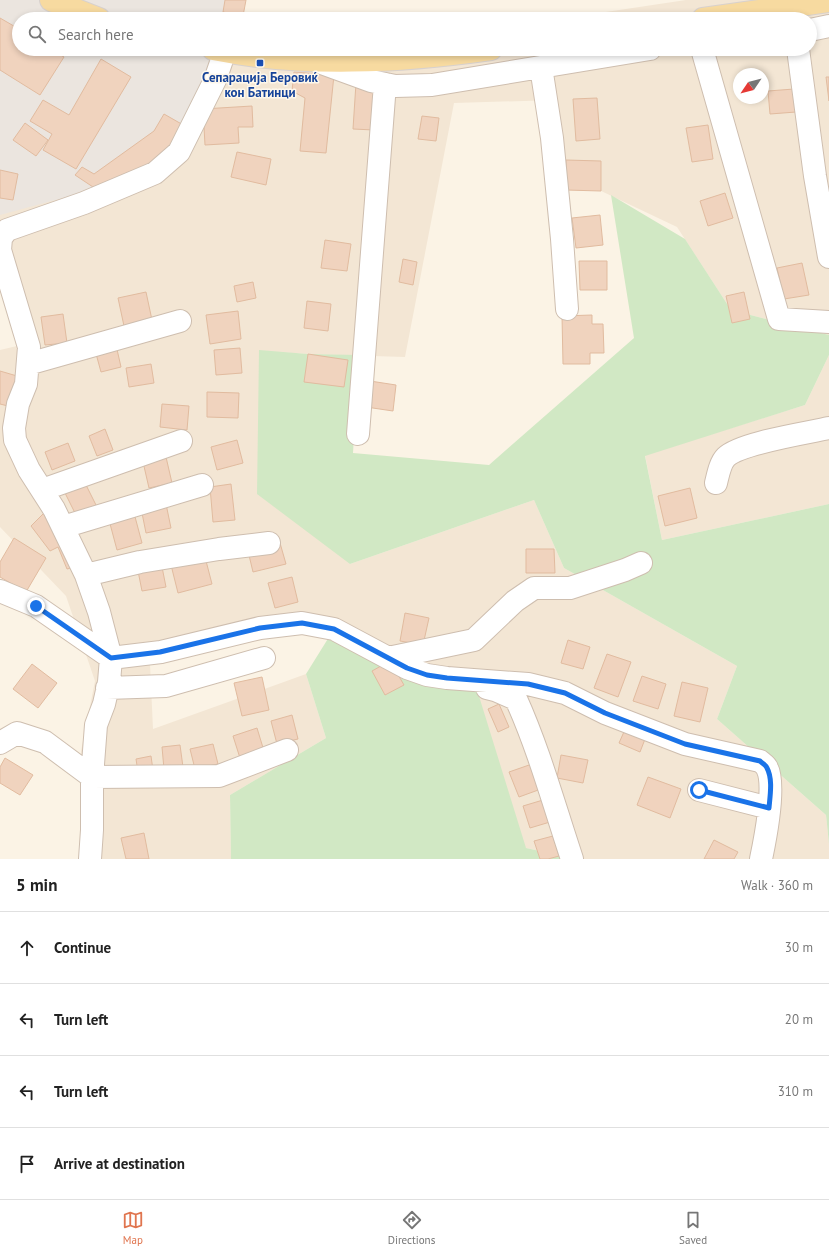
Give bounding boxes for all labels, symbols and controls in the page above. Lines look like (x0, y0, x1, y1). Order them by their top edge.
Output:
search box (12, 12, 817, 56)
icon: search (26, 23, 48, 45)
text: Search here (58, 25, 134, 44)
marker: Сепарација Беровиќ кон Батинци (255, 58, 265, 68)
north arrow (733, 68, 769, 104)
place label: Сепарација Беровиќ кон Батинци (202, 69, 319, 101)
route end (27, 597, 45, 615)
route start (690, 781, 708, 799)
text: 5 min (16, 874, 57, 896)
text: Walk · 360 m (741, 877, 813, 894)
icon: ahead (16, 937, 38, 959)
text: Continue (54, 938, 111, 957)
text: 30 m (785, 939, 813, 956)
icon: left (16, 1009, 38, 1031)
text: Turn left (54, 1010, 108, 1029)
text: 20 m (785, 1011, 813, 1028)
icon: left (16, 1081, 38, 1103)
text: Turn left (54, 1082, 108, 1101)
text: 310 m (778, 1083, 813, 1100)
icon: arrive (16, 1153, 38, 1175)
text: Arrive at destination (54, 1154, 185, 1173)
tab: Map (122, 1209, 144, 1247)
tab: Directions (388, 1209, 435, 1247)
tab: Saved (679, 1209, 707, 1247)

